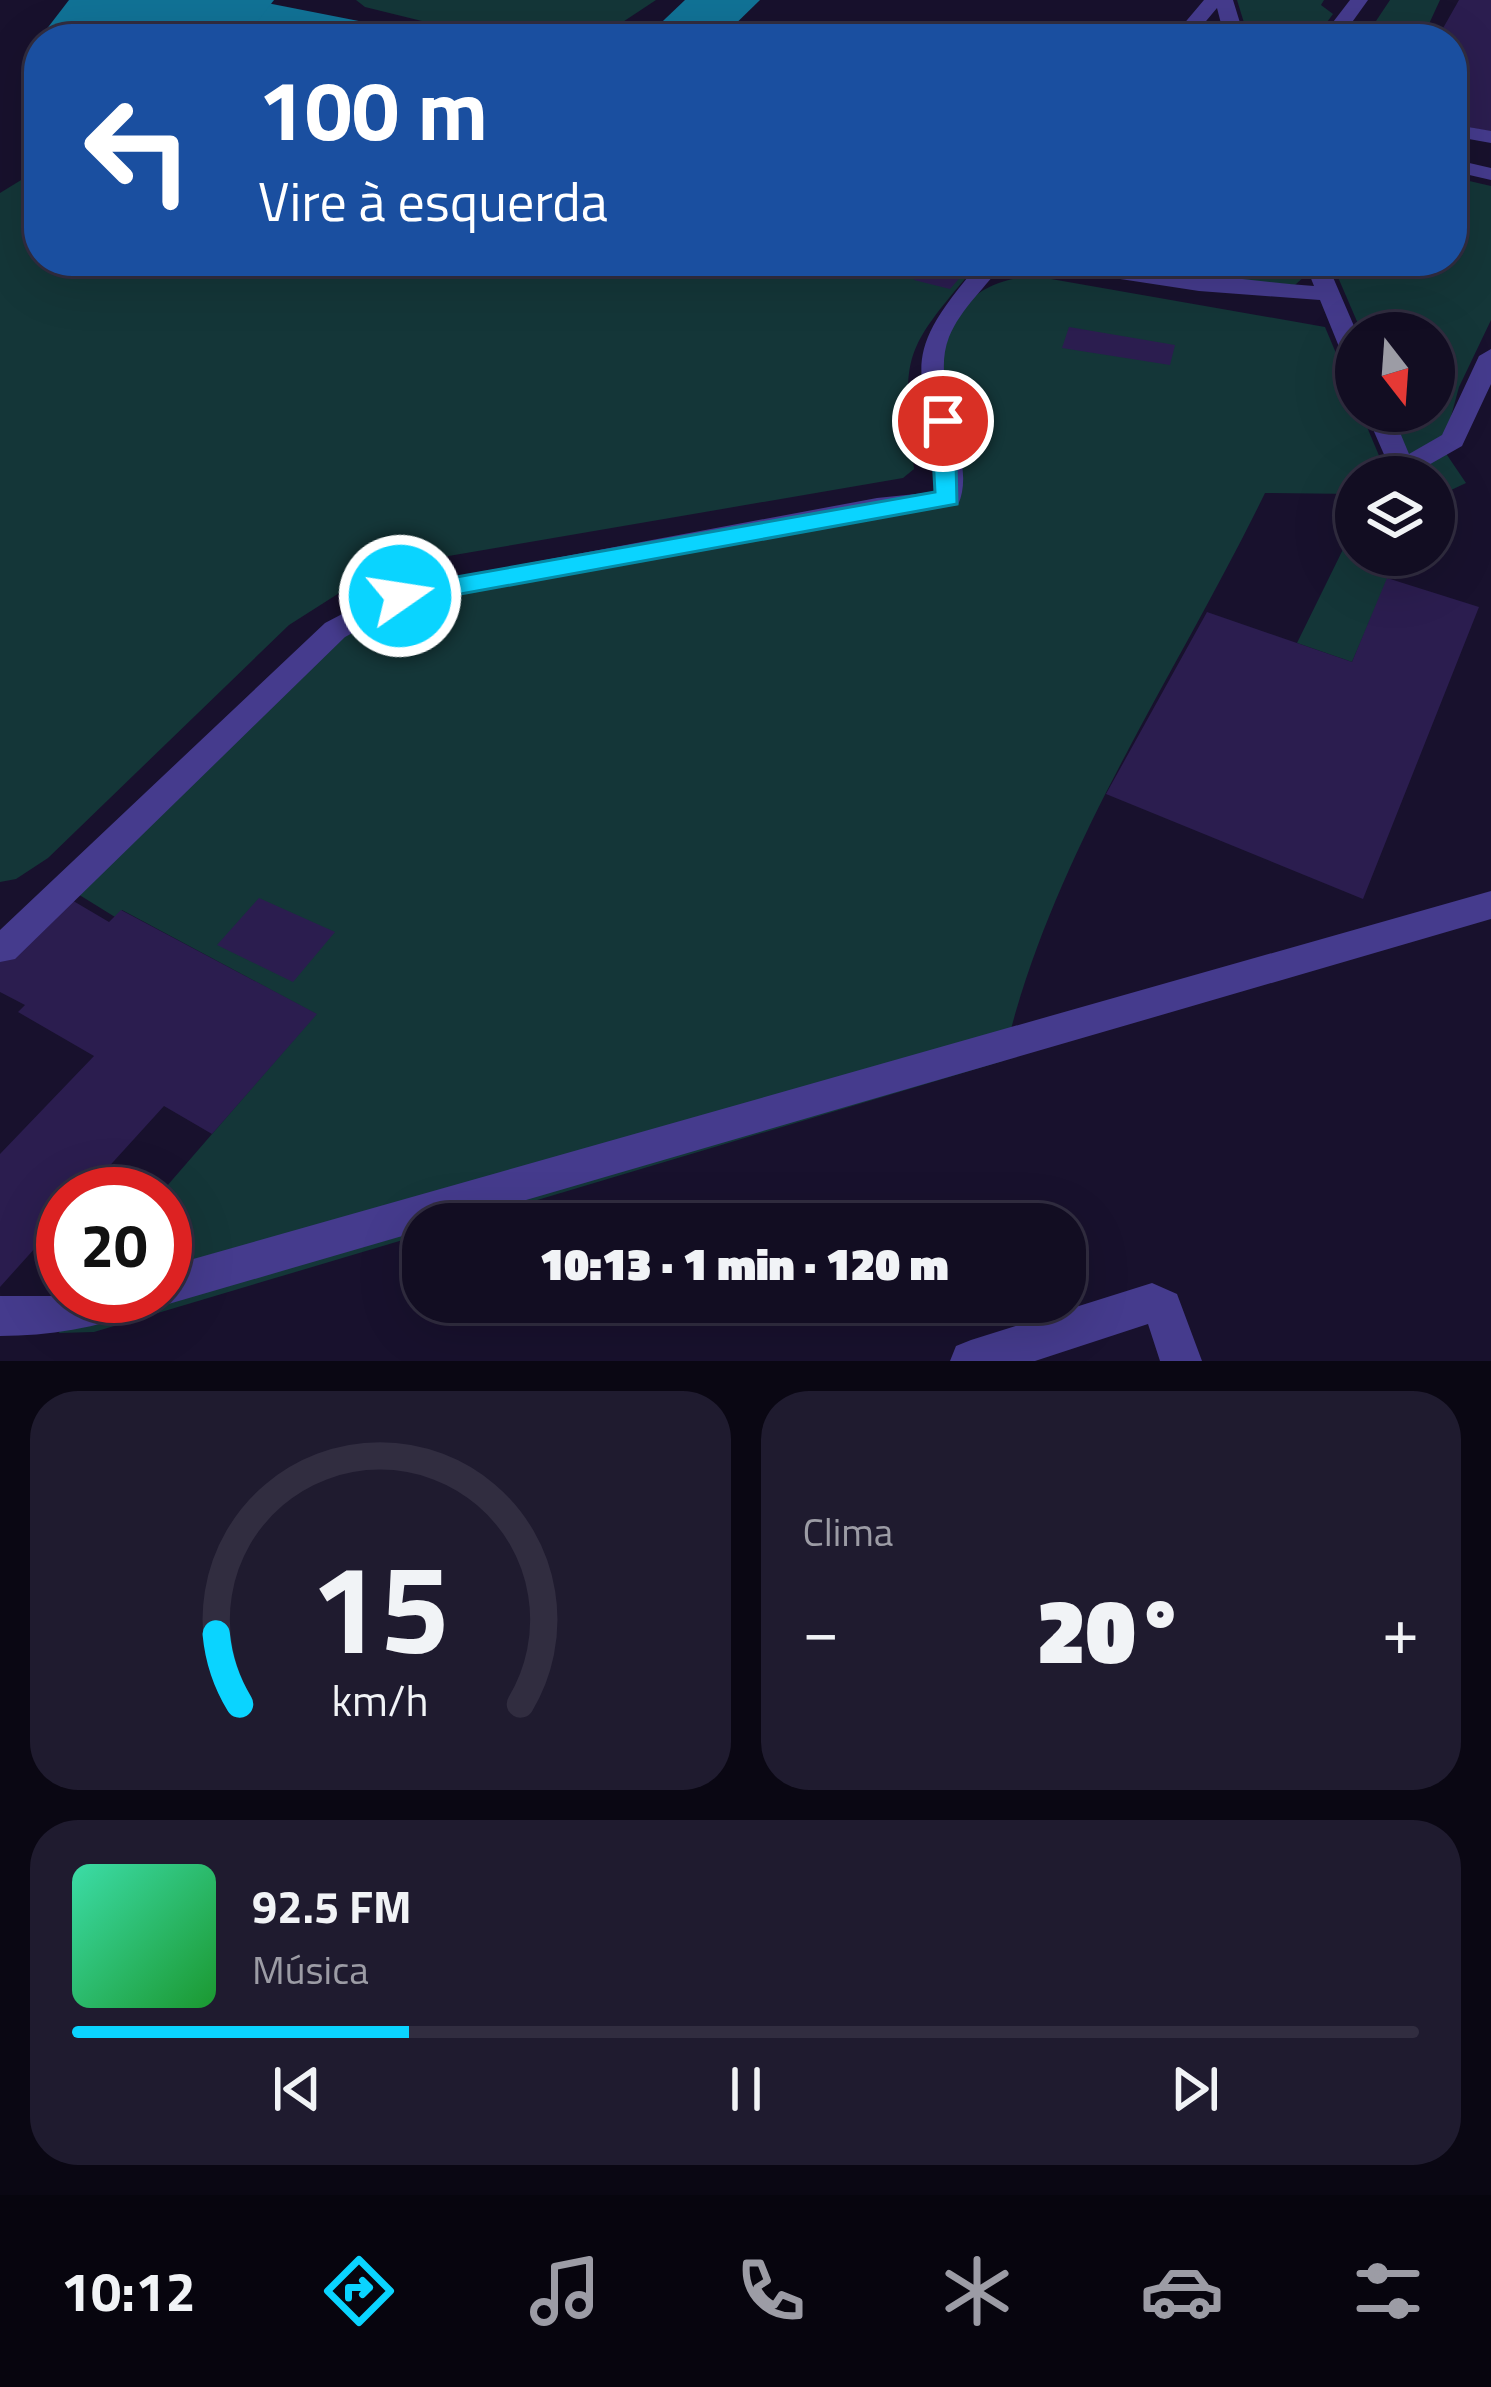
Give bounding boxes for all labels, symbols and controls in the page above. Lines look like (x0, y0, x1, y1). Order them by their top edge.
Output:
text: 100 m (258, 45, 488, 173)
icon: left (60, 72, 216, 228)
text: Vire à esquerda (258, 160, 608, 242)
north arrow (1335, 312, 1455, 432)
map controls (1335, 312, 1455, 576)
pin (892, 370, 994, 472)
icon: arrive (910, 388, 976, 454)
button: layers (1335, 456, 1455, 576)
position arrow (337, 533, 463, 659)
speed limit sign: 20 (36, 1167, 192, 1323)
text: 10:13 · 1 min · 120 m (540, 1229, 948, 1297)
text: Clima (803, 1502, 893, 1561)
text: 15 (310, 1512, 450, 1701)
text: 20° (1037, 1561, 1185, 1698)
text: − (803, 1579, 839, 1680)
text: + (1382, 1579, 1419, 1680)
text: km/h (332, 1666, 429, 1732)
text: 92.5 FM (252, 1872, 412, 1940)
text: Música (252, 1940, 369, 1999)
icon: previous (264, 2056, 330, 2122)
icon: pause (713, 2056, 779, 2122)
icon: next (1162, 2056, 1228, 2122)
icon: directions (317, 2249, 401, 2333)
icon: music (523, 2249, 607, 2333)
icon: phone (729, 2249, 813, 2333)
icon: climate (935, 2249, 1019, 2333)
icon: car (1140, 2249, 1224, 2333)
icon: filters (1346, 2249, 1430, 2333)
text: 10:12 (61, 2250, 196, 2332)

